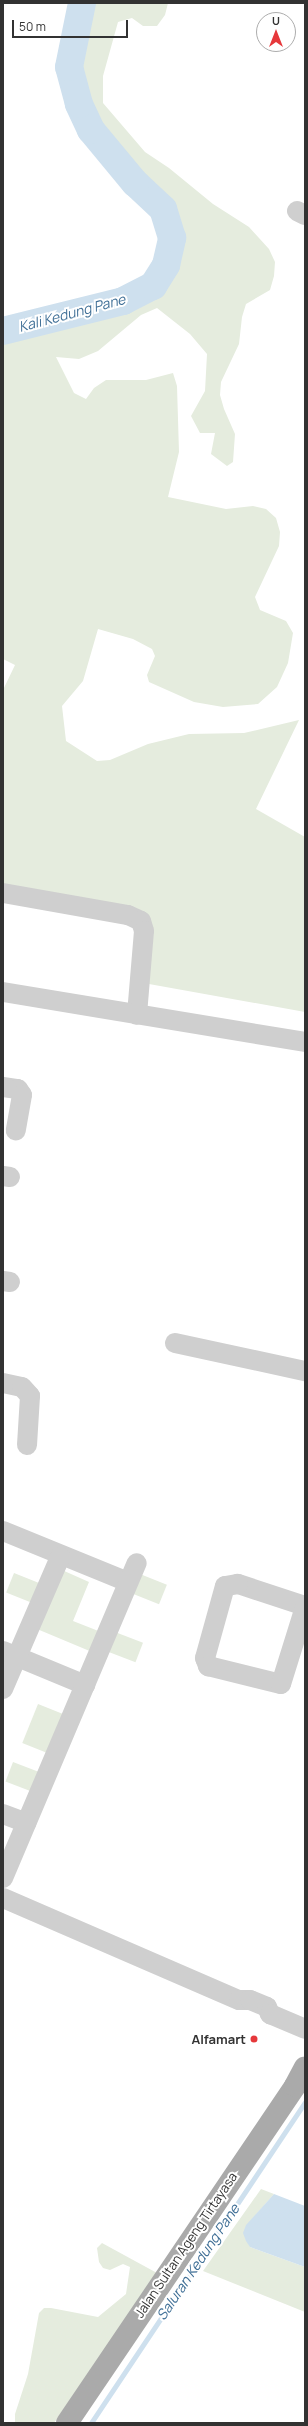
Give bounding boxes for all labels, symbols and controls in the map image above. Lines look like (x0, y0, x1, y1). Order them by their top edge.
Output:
scale bar (14, 12, 130, 38)
north arrow (256, 12, 296, 52)
text: U (272, 13, 280, 28)
text: 50 m (19, 18, 46, 35)
water label: Kali Kedung Pane (17, 291, 127, 335)
place label: Alfamart (191, 2031, 246, 2047)
marker: Alfamart (249, 2034, 259, 2044)
street label: Jalan Sultan Ageng Tirtayasa (131, 2169, 241, 2321)
water label: Saluran Kedung Pane (153, 2201, 243, 2323)

